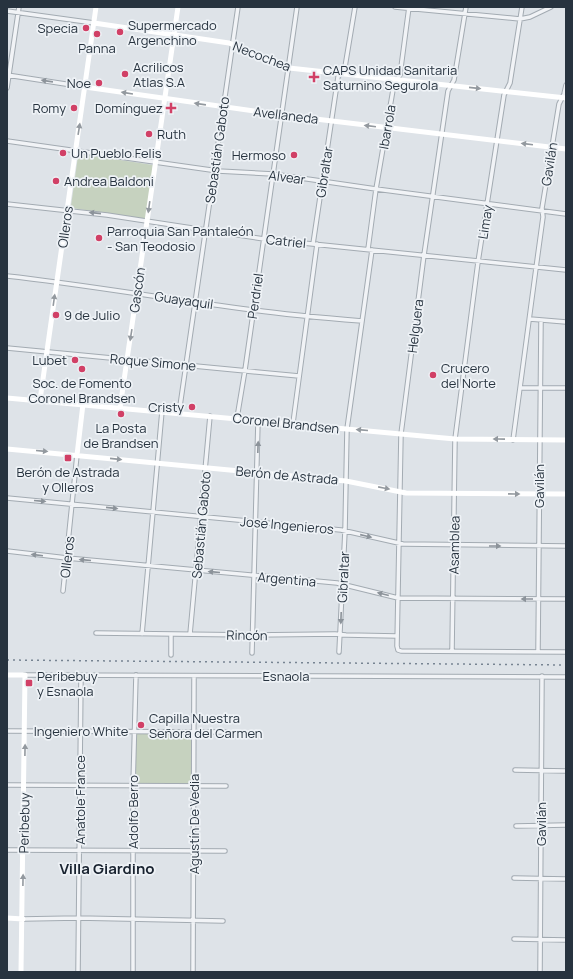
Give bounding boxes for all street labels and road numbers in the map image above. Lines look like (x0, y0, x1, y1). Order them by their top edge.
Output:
street label: Necochea (230, 37, 294, 75)
street label: Sebastián Gaboto (201, 95, 233, 205)
street label: Avellaneda (253, 102, 319, 128)
street label: Ibarrola (374, 103, 400, 151)
street label: Gavilán (537, 141, 561, 187)
street label: Gibraltar (311, 145, 337, 199)
street label: Alvear (267, 166, 307, 189)
street label: Limay (473, 203, 497, 240)
street label: Olleros (53, 205, 77, 249)
street label: Catriel (265, 230, 307, 252)
street label: Gascón (125, 266, 149, 314)
street label: Perdriel (243, 272, 267, 320)
street label: Guayaquil (154, 287, 214, 313)
street label: Helguera (403, 298, 427, 354)
street label: Roque Simone (109, 349, 197, 375)
street label: Coronel Brandsen (232, 408, 340, 438)
street label: Berón de Astrada (235, 462, 339, 488)
street label: Gavilán (530, 464, 548, 508)
street label: Sebastián Gaboto (187, 470, 215, 579)
street label: José Ingenieros (239, 512, 335, 538)
street label: Asamblea (444, 515, 464, 575)
street label: Olleros (56, 535, 79, 579)
street label: Gibraltar (333, 550, 353, 603)
street label: Argentina (257, 567, 317, 591)
street label: Rincón (226, 626, 268, 644)
street label: Esnaola (262, 667, 310, 685)
street label: Ingeniero White (34, 722, 129, 740)
street label: Anatole France (71, 755, 89, 845)
street label: Agustín De Vedia (185, 774, 203, 874)
street label: Adolfo Berro (124, 775, 142, 849)
street label: Peribebuy (14, 792, 34, 854)
street label: Gavilán (532, 802, 550, 846)

